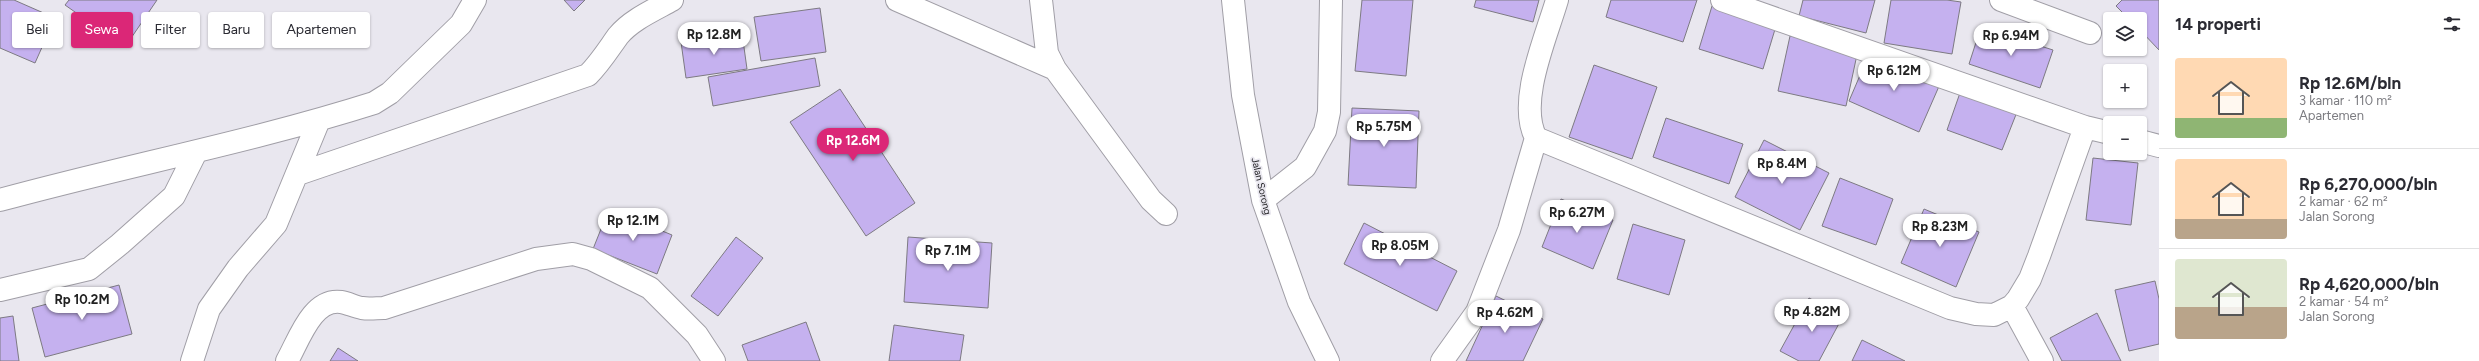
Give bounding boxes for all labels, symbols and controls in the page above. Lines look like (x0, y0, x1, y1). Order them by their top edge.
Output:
chip: Beli (12, 12, 63, 48)
chip: Sewa (71, 12, 133, 48)
chip: Filter (141, 12, 200, 48)
chip: Baru (208, 12, 264, 48)
chip: Apartemen (272, 12, 370, 48)
map controls (2103, 12, 2147, 160)
button: layers (2103, 12, 2147, 56)
icon: filters (2441, 13, 2463, 35)
text: 14 properti (2175, 14, 2261, 34)
pin: Rp 12.8M (673, 22, 755, 56)
pin: Rp 6.94M (1970, 23, 2052, 57)
text: Rp 12.8M (687, 27, 741, 42)
text: Rp 6.94M (1983, 28, 2039, 43)
pin: Rp 6.12M (1853, 58, 1935, 92)
text: Rp 6.12M (1867, 63, 1921, 78)
button: + (2103, 64, 2147, 108)
text: Rp 12.6M/bln (2299, 73, 2401, 93)
icon: home (2207, 74, 2255, 122)
text: 3 kamar · 110 m² (2299, 93, 2392, 108)
text: Apartemen (2299, 108, 2364, 123)
pin: Rp 5.75M (1343, 114, 1425, 148)
button: − (2103, 116, 2147, 160)
text: Rp 5.75M (1356, 119, 1412, 134)
pin: Rp 12.6M (812, 128, 894, 162)
text: Rp 12.6M (826, 133, 880, 148)
pin: Rp 8.4M (1745, 151, 1819, 185)
street label: Jalan Sorong (1249, 156, 1274, 216)
text: Rp 8.4M (1757, 156, 1807, 171)
text: Rp 6,270,000/bln (2299, 174, 2438, 194)
icon: home (2207, 175, 2255, 223)
text: 2 kamar · 62 m² (2299, 194, 2388, 209)
pin: Rp 6.27M (1536, 200, 1618, 234)
text: Rp 6.27M (1549, 205, 1605, 220)
pin: Rp 12.1M (592, 208, 674, 242)
text: Jalan Sorong (2299, 209, 2375, 224)
text: Rp 12.1M (607, 213, 659, 228)
pin: Rp 8.23M (1899, 214, 1981, 248)
text: Rp 8.23M (1912, 219, 1968, 234)
pin: Rp 8.05M (1359, 233, 1441, 267)
pin: Rp 7.1M (911, 238, 985, 272)
text: Rp 8.05M (1371, 238, 1429, 253)
text: Rp 7.1M (925, 243, 971, 258)
text: Rp 4,620,000/bln (2299, 274, 2439, 294)
icon: home (2207, 275, 2255, 323)
pin: Rp 10.2M (41, 287, 123, 321)
text: Rp 10.2M (54, 292, 110, 307)
text: 2 kamar · 54 m² (2299, 294, 2389, 309)
pin: Rp 4.82M (1771, 299, 1853, 333)
pin: Rp 4.62M (1464, 300, 1546, 334)
text: Rp 4.82M (1783, 304, 1841, 319)
text: Rp 4.62M (1477, 305, 1533, 320)
text: Jalan Sorong (2299, 309, 2375, 324)

